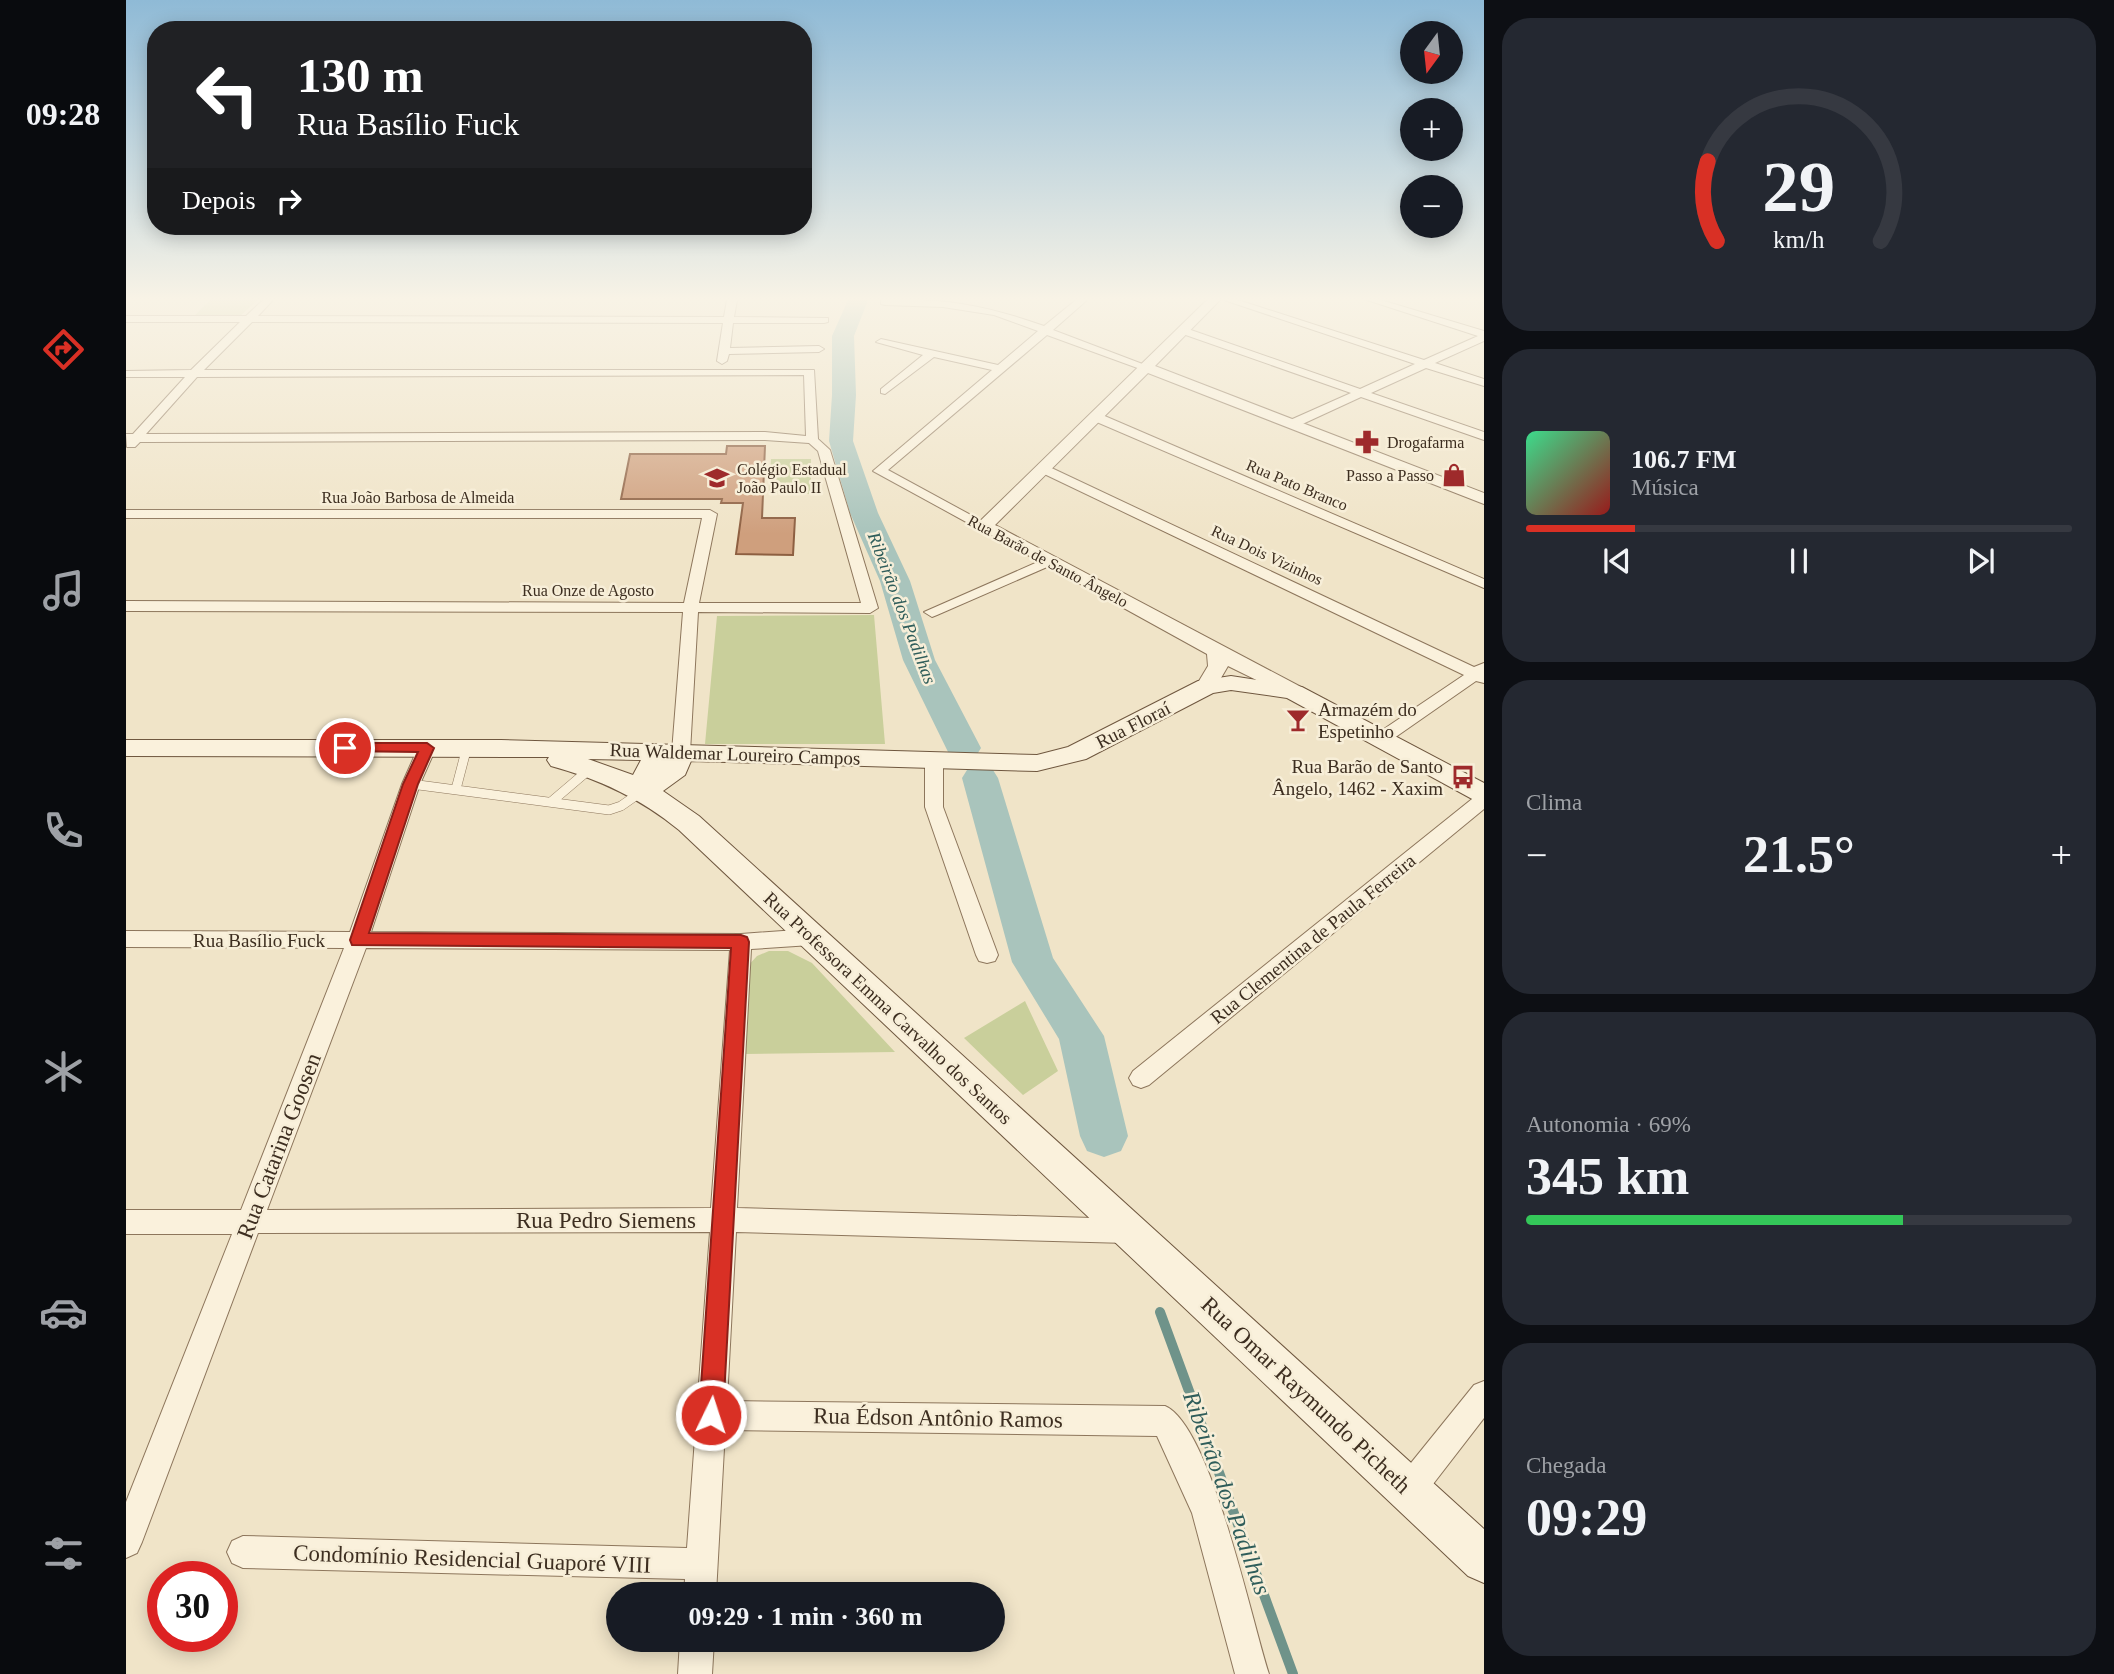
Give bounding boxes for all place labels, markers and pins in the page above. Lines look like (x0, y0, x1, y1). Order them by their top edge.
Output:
pharmacy icon: Drogafarma (1353, 428, 1381, 456)
place label: Drogafarma (1387, 434, 1464, 452)
place label: Colégio Estadual João Paulo II (737, 461, 847, 496)
shop icon: Passo a Passo (1440, 461, 1468, 489)
school or university icon: Colégio Estadual João Paulo II (703, 464, 731, 492)
place label: Passo a Passo (1346, 467, 1434, 484)
place label: Armazém do Espetinho (1318, 699, 1417, 742)
bar icon: Armazém do Espetinho (1284, 706, 1312, 734)
pin (315, 718, 375, 778)
place label: Rua Barão de Santo Ângelo, 1462 - Xaxim (1272, 756, 1443, 799)
bus stop icon: Rua Barão de Santo Ângelo, 1462 - Xaxim (1449, 763, 1477, 791)

